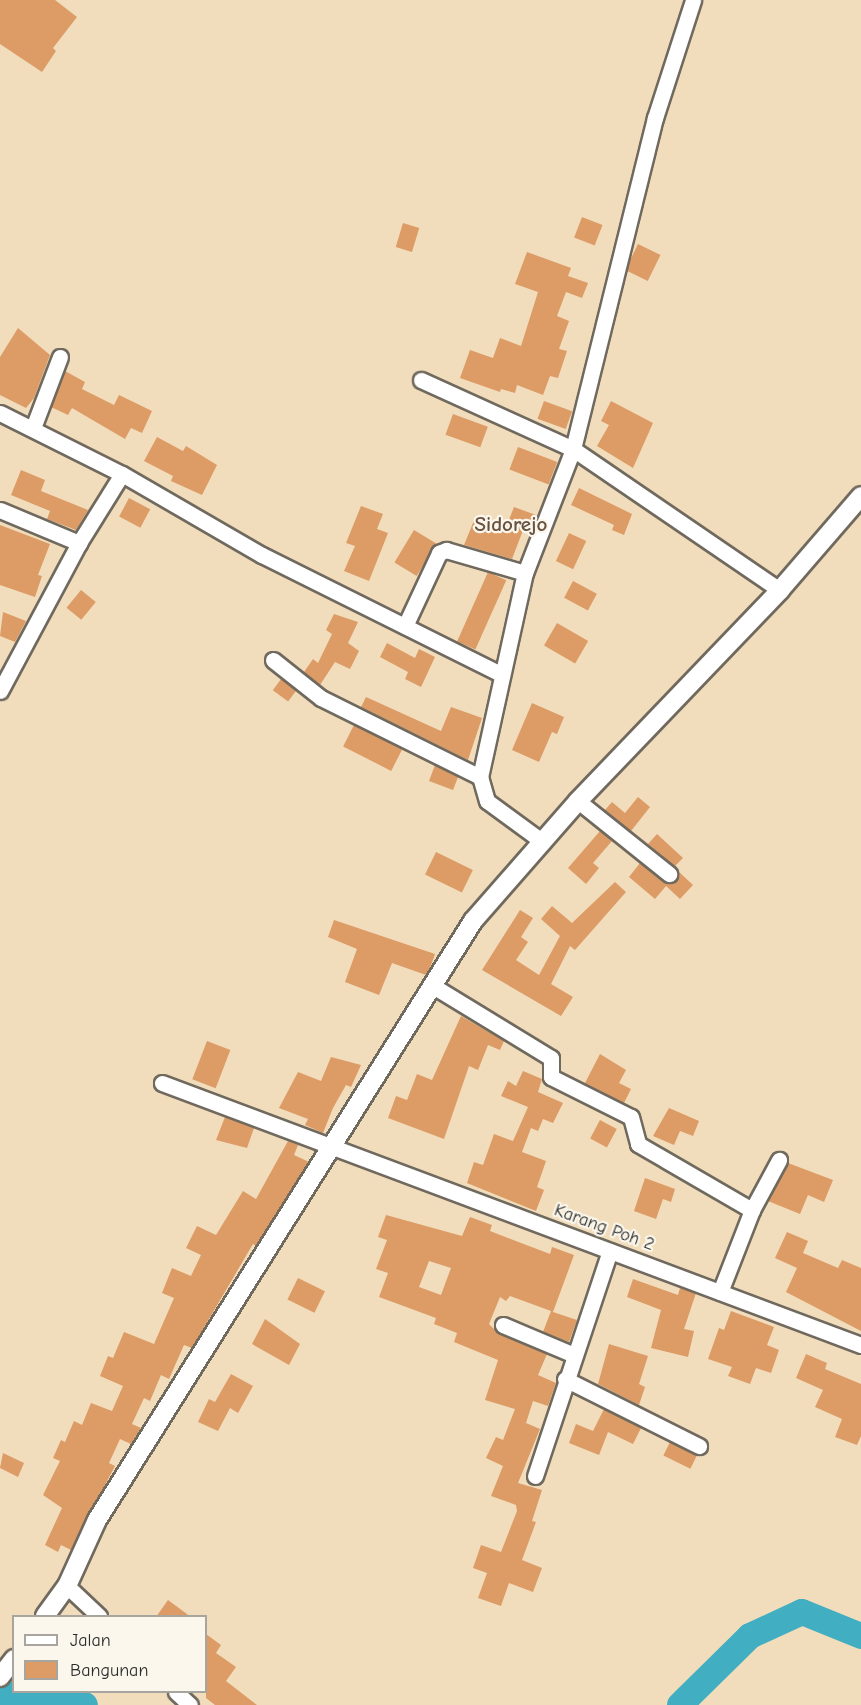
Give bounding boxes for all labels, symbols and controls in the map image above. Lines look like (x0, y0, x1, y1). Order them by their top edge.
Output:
district label: Sidorejo (475, 511, 547, 537)
street label: Karang Poh 2 (551, 1200, 657, 1256)
legend (12, 1615, 207, 1693)
text: Jalan (70, 1630, 111, 1651)
text: Bangunan (70, 1660, 148, 1681)

